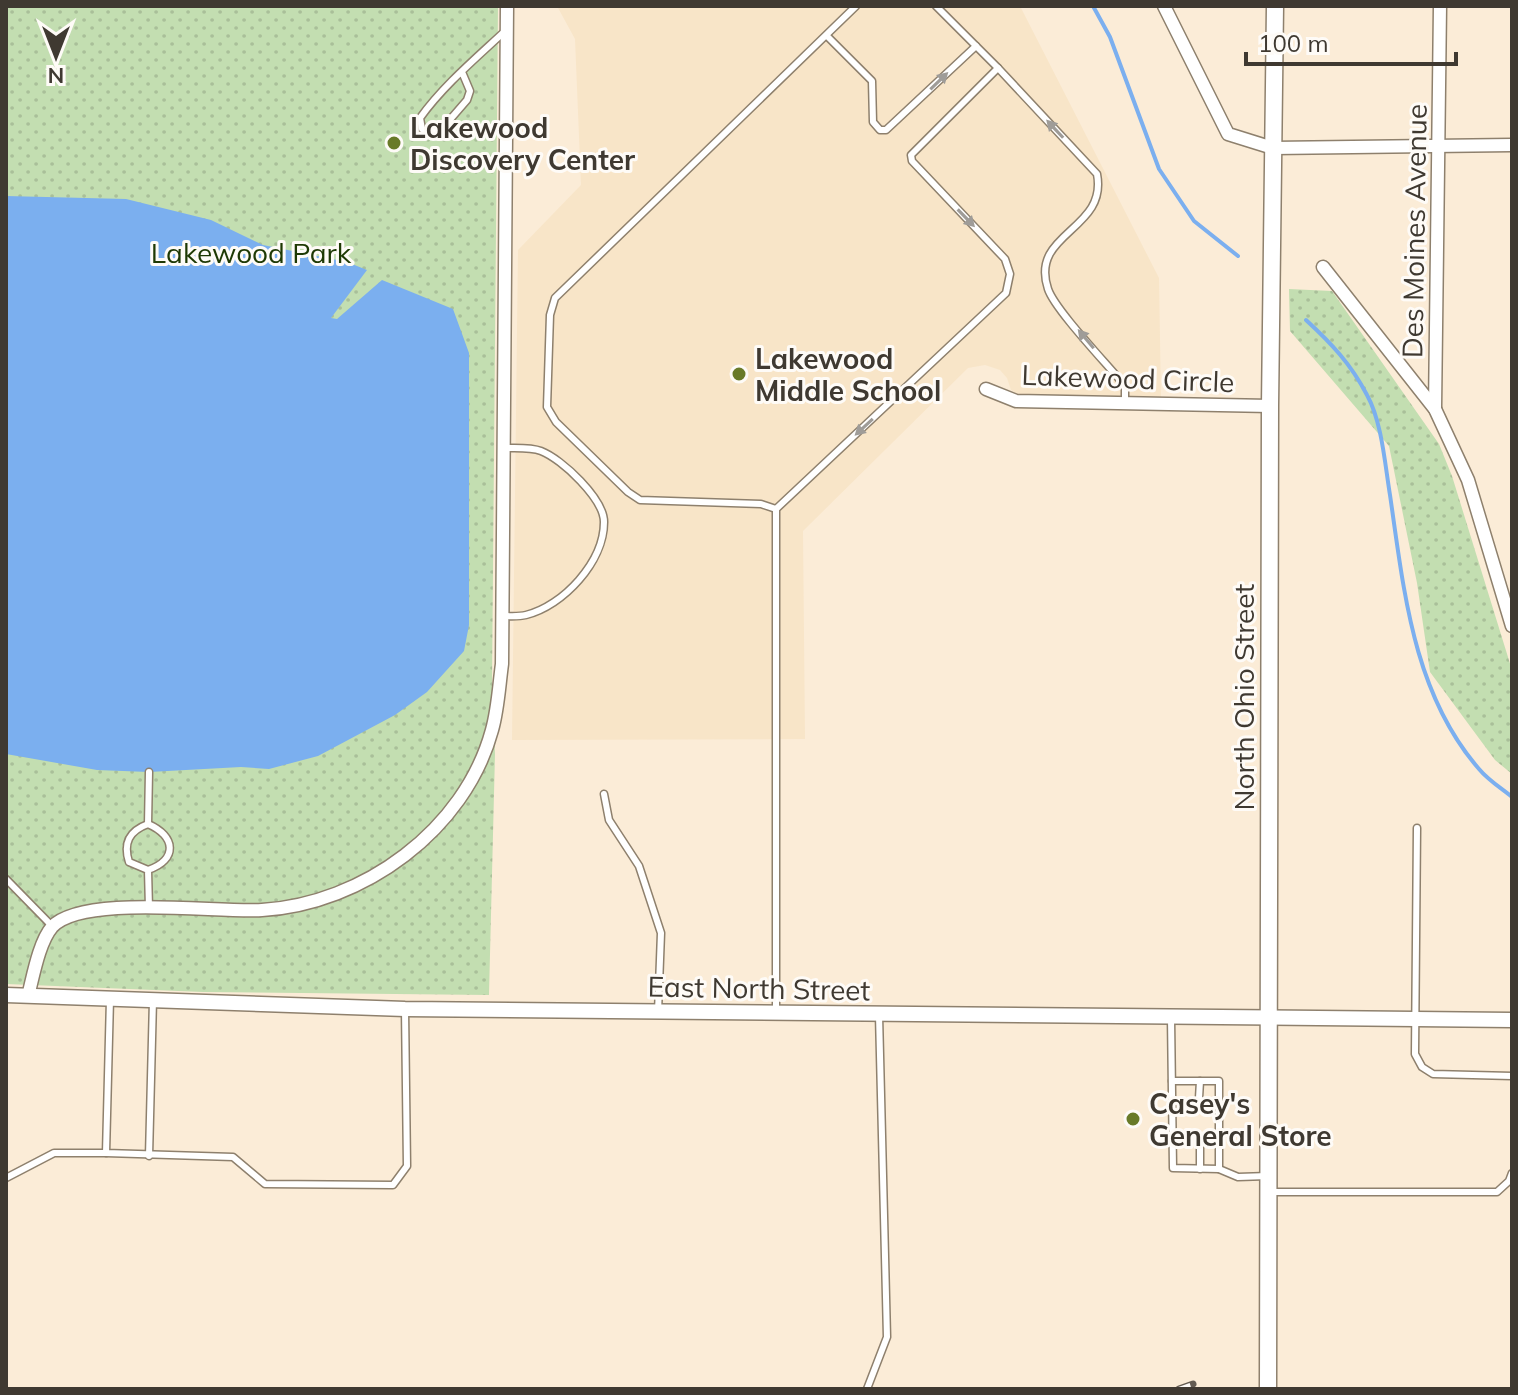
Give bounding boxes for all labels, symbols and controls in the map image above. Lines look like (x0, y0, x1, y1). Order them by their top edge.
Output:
north arrow (16, 16, 96, 96)
scale bar (1246, 16, 1456, 66)
text: 100 m (1258, 28, 1329, 58)
text: N (48, 62, 64, 90)
one-way arrow (930, 73, 949, 91)
street label: Des Moines Avenue (1394, 104, 1434, 358)
place label: Lakewood Discovery Center (410, 110, 635, 177)
one-way arrow (1047, 120, 1065, 139)
marker: Lakewood Discovery Center (385, 134, 403, 152)
one-way arrow (956, 208, 975, 227)
park label: Lakewood Park (151, 235, 352, 270)
one-way arrow (1078, 330, 1095, 350)
place label: Lakewood Middle School (755, 341, 941, 408)
street label: Lakewood Circle (1021, 357, 1235, 399)
marker: Lakewood Middle School (730, 365, 748, 383)
one-way arrow (854, 417, 873, 435)
street label: North Ohio Street (1226, 583, 1261, 810)
street label: East North Street (647, 969, 871, 1007)
place label: Casey's General Store (1149, 1086, 1332, 1153)
marker: Casey's General Store (1124, 1110, 1142, 1128)

